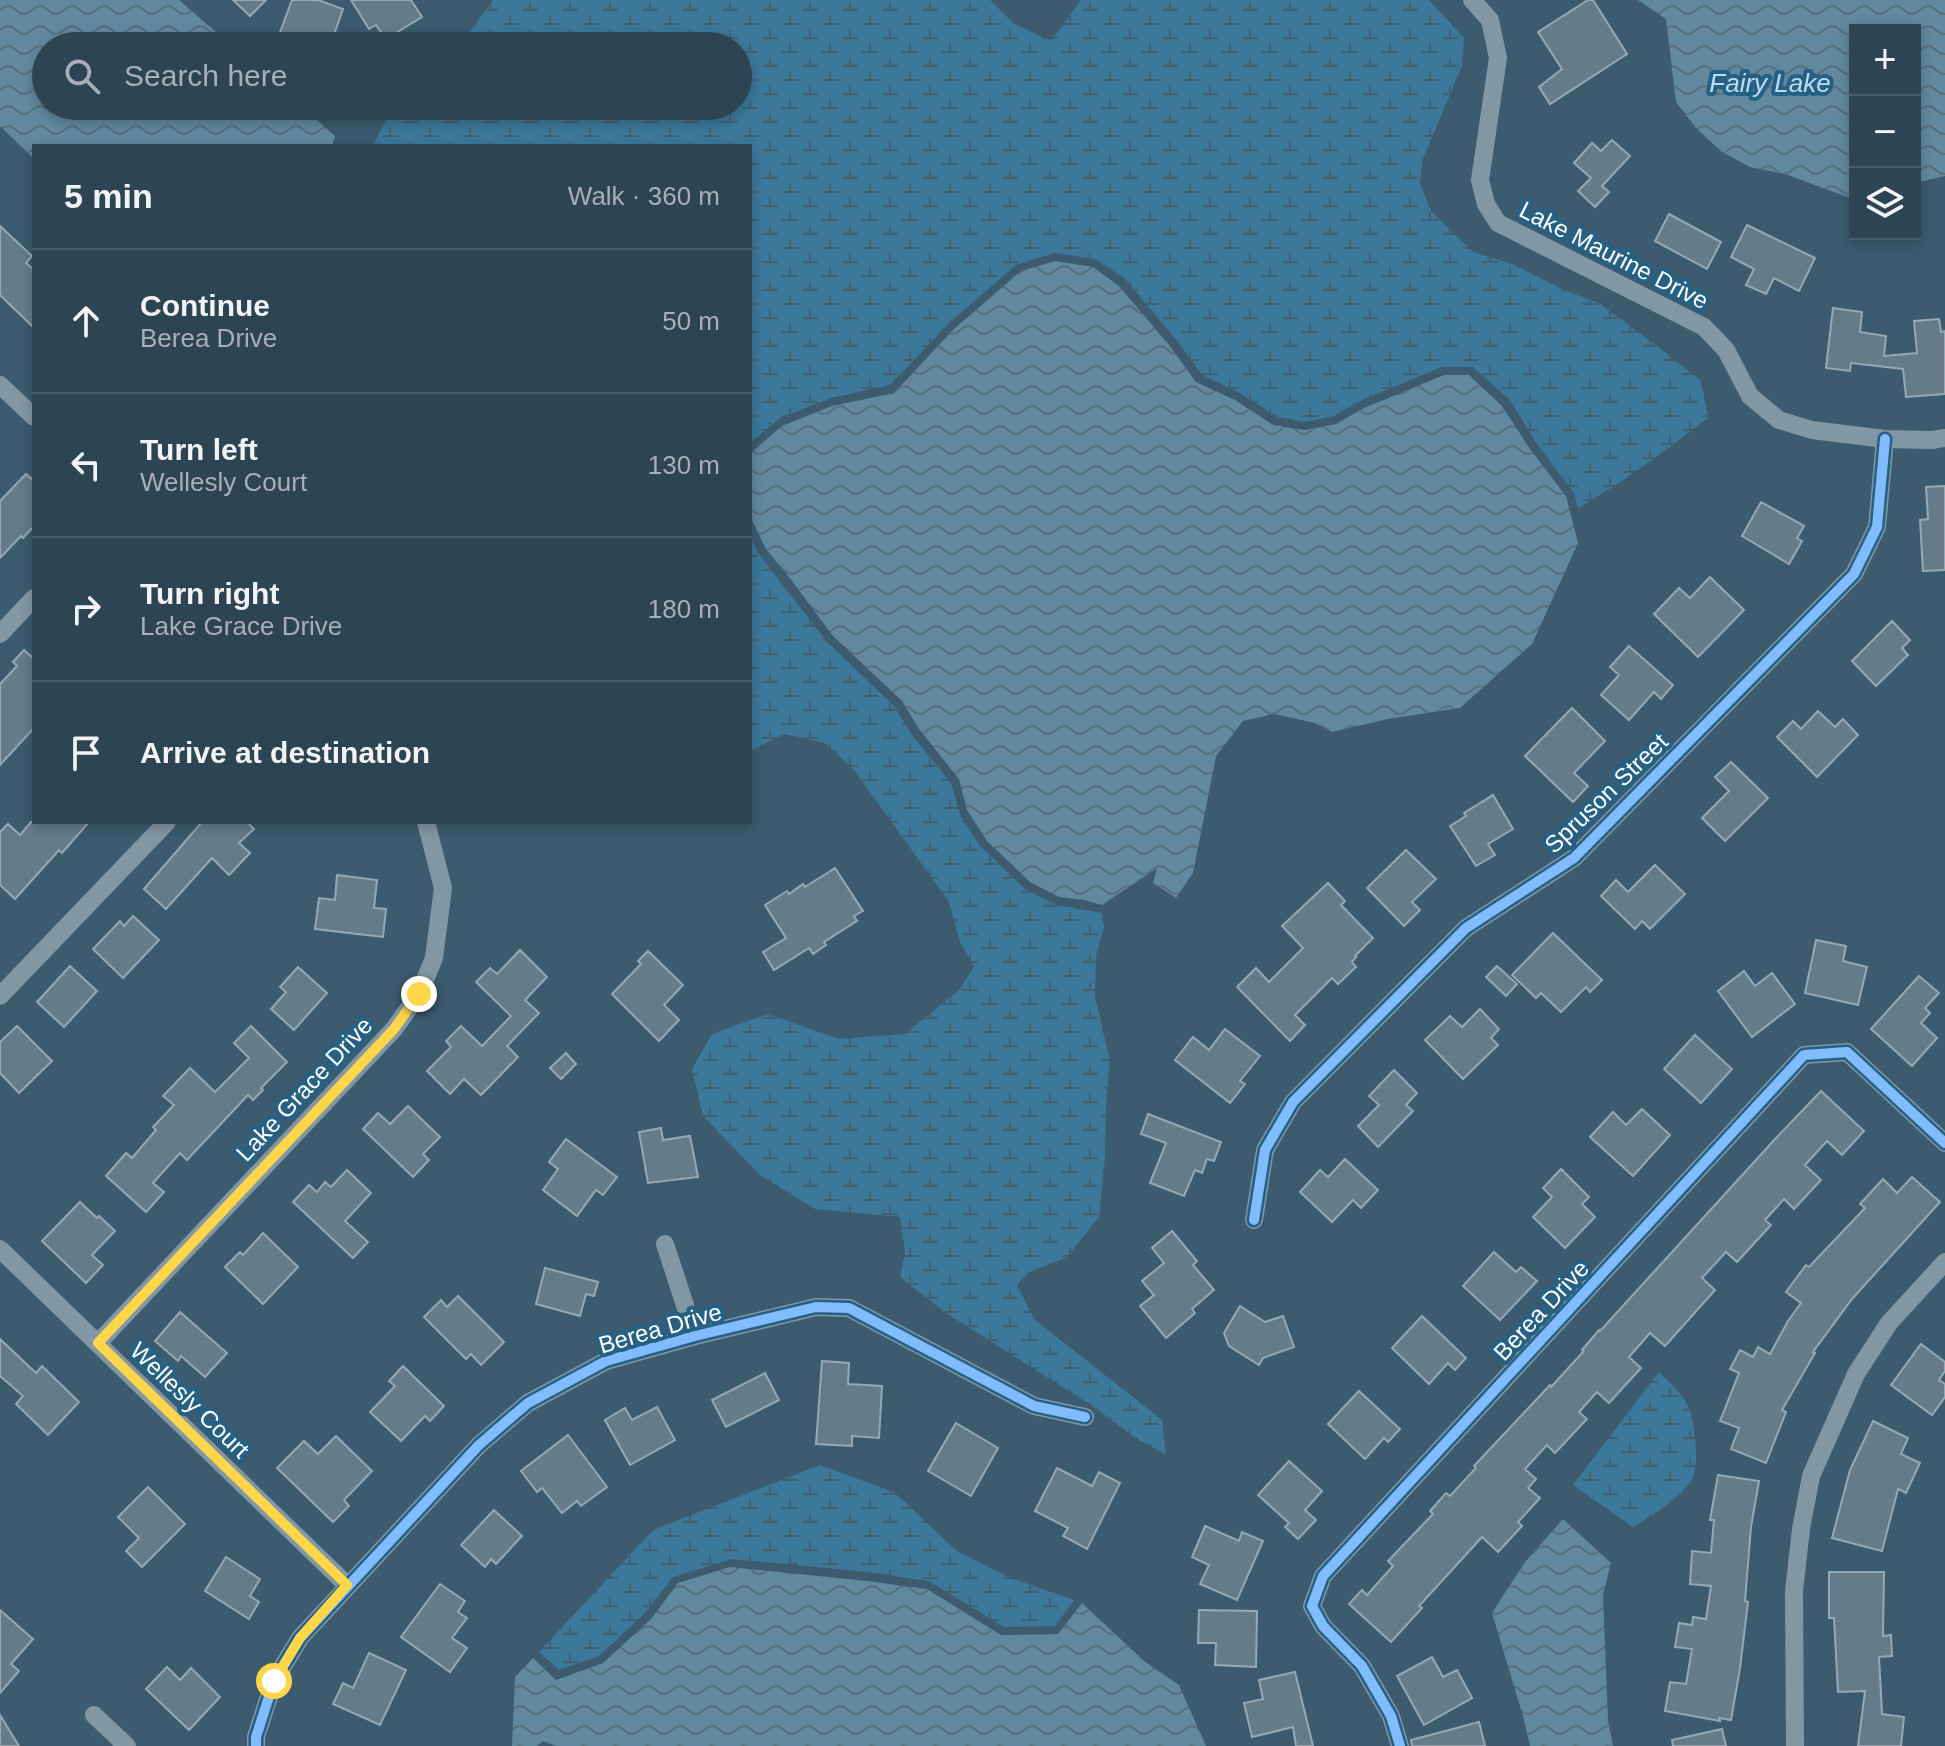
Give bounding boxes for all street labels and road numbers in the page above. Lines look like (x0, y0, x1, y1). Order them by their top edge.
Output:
street label: Lake Maurine Drive (1515, 196, 1713, 314)
street label: Spruson Street (1539, 727, 1673, 858)
street label: Lake Grace Drive (230, 1012, 378, 1166)
street label: Berea Drive (1488, 1254, 1594, 1366)
street label: Berea Drive (595, 1298, 725, 1358)
street label: Wellesly Court (125, 1337, 255, 1464)

